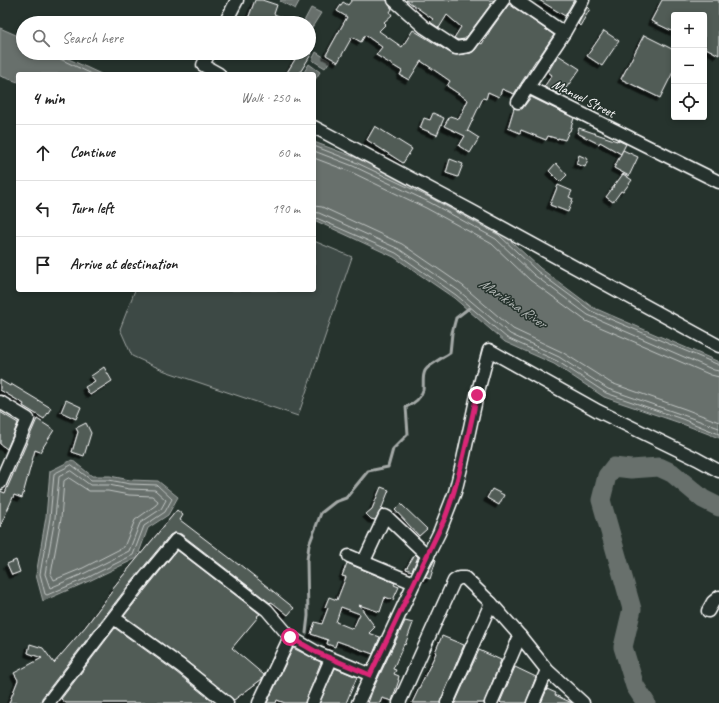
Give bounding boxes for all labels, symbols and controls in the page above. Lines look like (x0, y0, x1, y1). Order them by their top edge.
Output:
map controls (671, 12, 707, 120)
button: + (671, 12, 707, 48)
search box (16, 16, 316, 60)
icon: search (30, 27, 52, 49)
text: Search here (62, 29, 123, 48)
button: − (671, 48, 707, 84)
street label: Manuel Street (550, 75, 619, 122)
button: locate (671, 84, 707, 120)
text: 4 min (32, 88, 65, 109)
text: Walk · 250 m (241, 90, 300, 106)
icon: ahead (32, 142, 54, 164)
text: Continue (70, 143, 115, 162)
text: 60 m (278, 145, 300, 161)
icon: left (32, 198, 54, 220)
text: Turn left (70, 199, 113, 218)
text: 190 m (272, 201, 300, 217)
icon: arrive (32, 254, 54, 276)
text: Arrive at destination (70, 255, 177, 274)
water label: Marikina River (476, 274, 552, 334)
route end (468, 386, 486, 404)
route start (281, 628, 299, 646)

